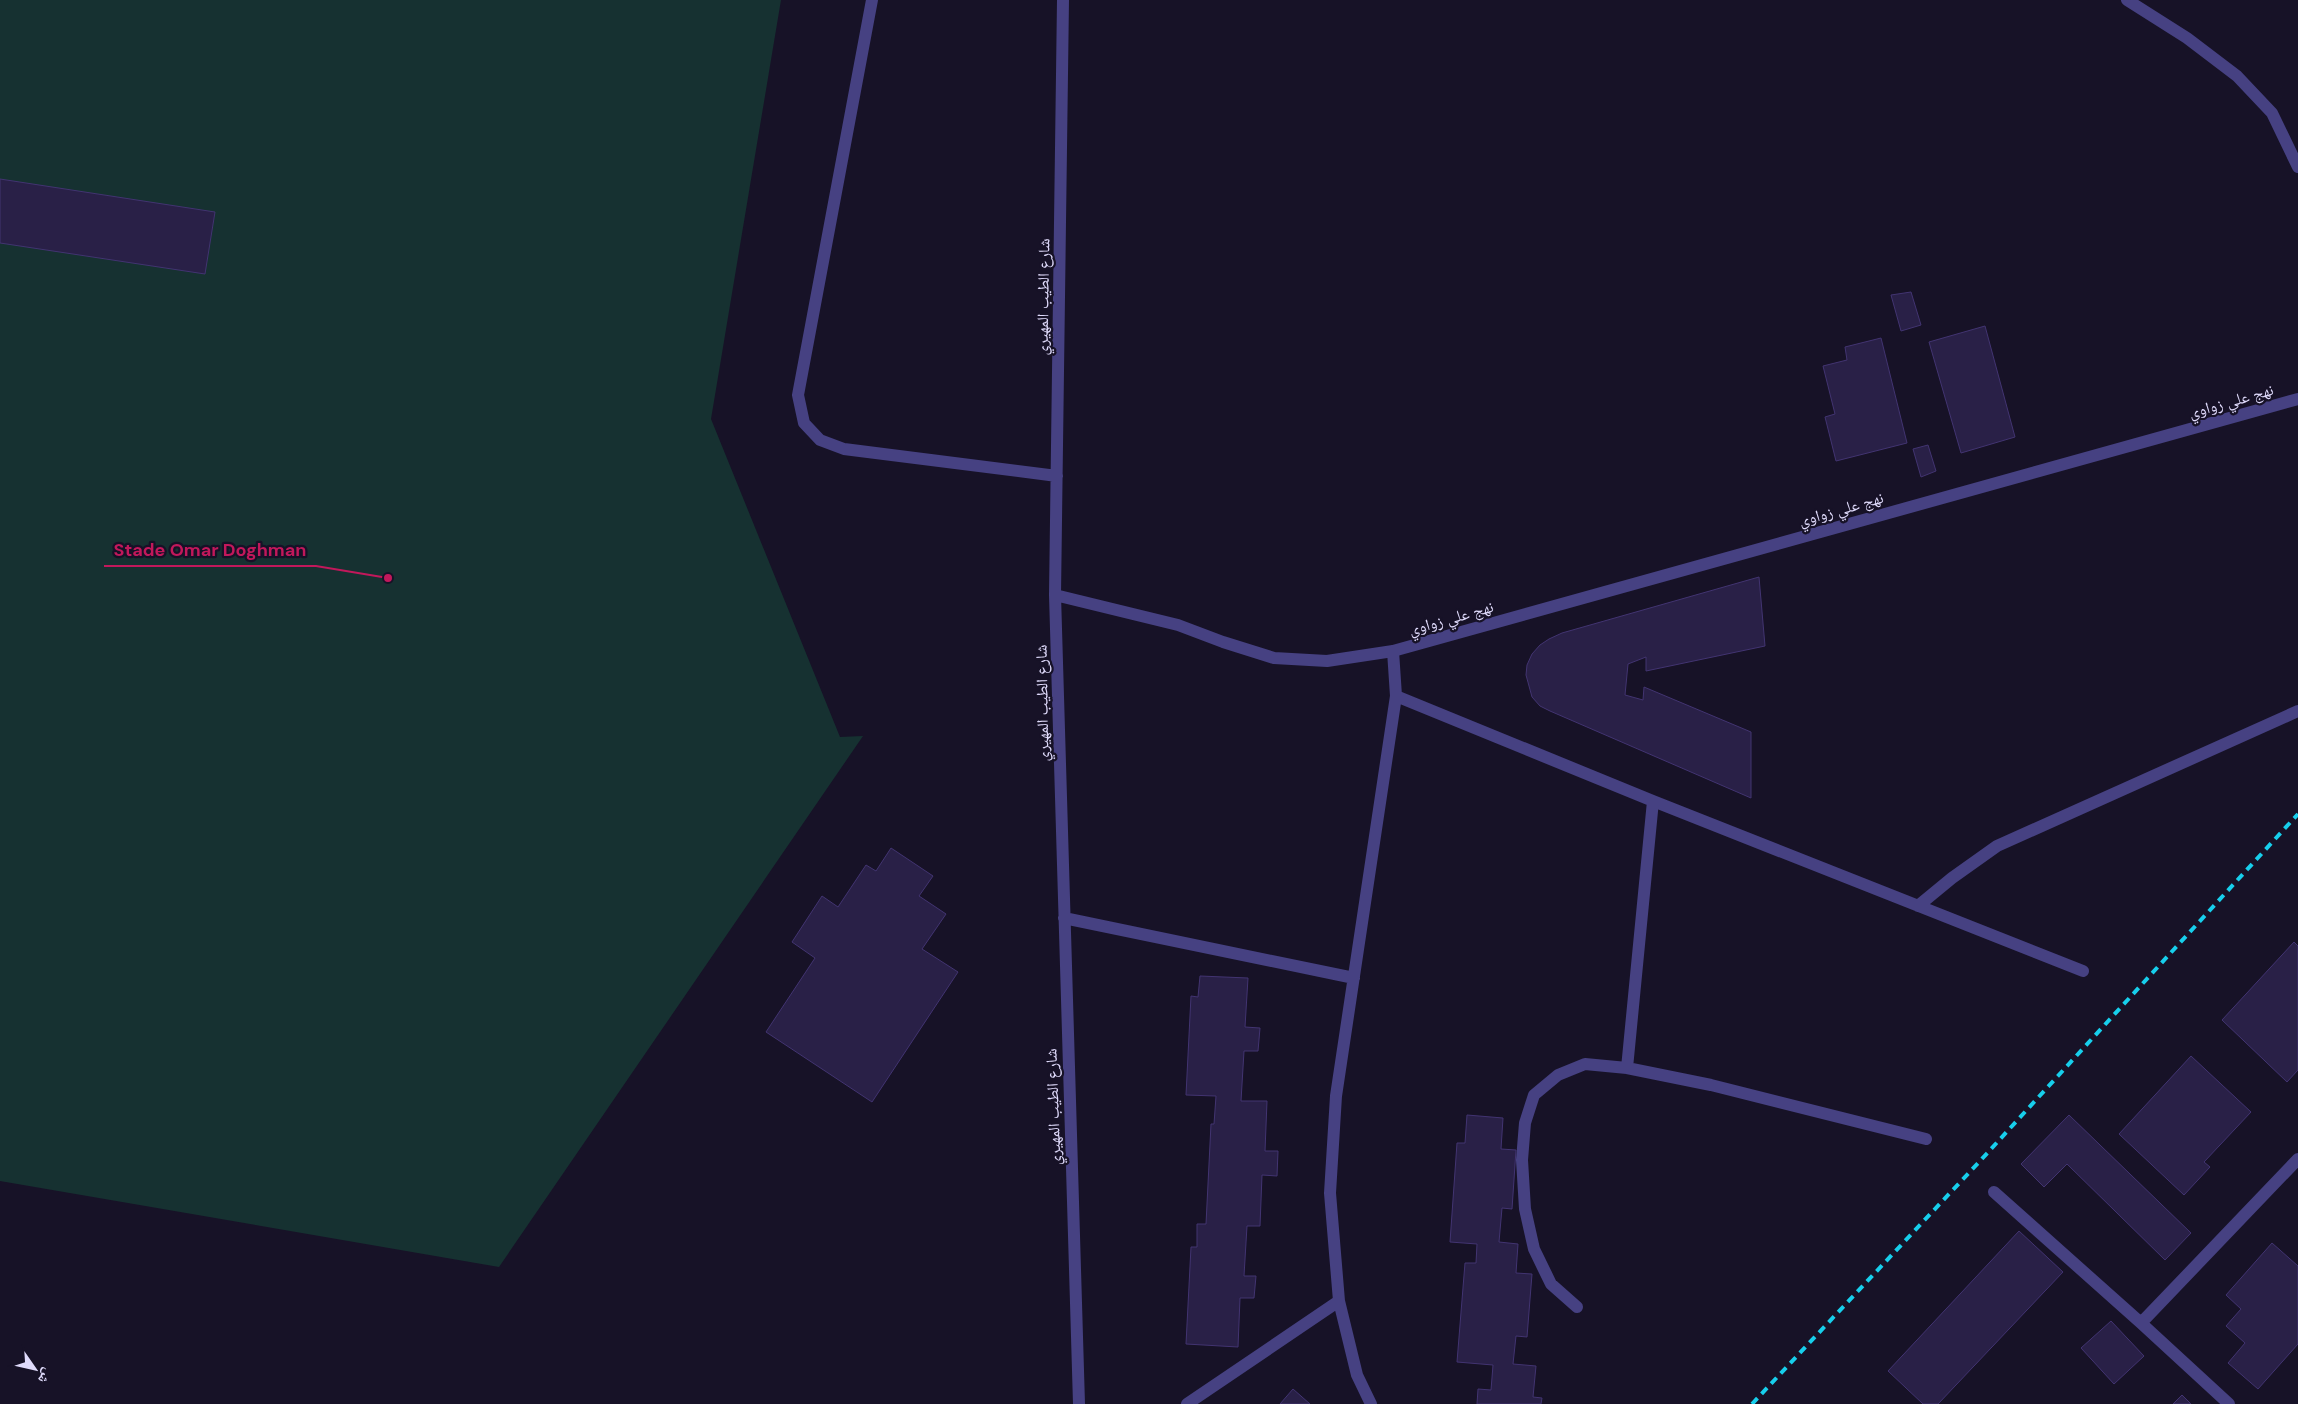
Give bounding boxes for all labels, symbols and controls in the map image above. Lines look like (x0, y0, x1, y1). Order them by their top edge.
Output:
street label: شارع الطيب المهيري (1031, 238, 1057, 356)
street label: نهج علي زواوي (2186, 379, 2277, 425)
street label: نهج علي زواوي (1796, 487, 1887, 533)
callout: Stade Omar Doghman (104, 533, 316, 566)
text: Stade Omar Doghman (114, 538, 306, 562)
street label: نهج علي زواوي (1406, 596, 1497, 642)
street label: شارع الطيب المهيري (1030, 644, 1056, 762)
street label: شارع الطيب المهيري (1040, 1048, 1068, 1166)
north arrow (10, 1344, 60, 1394)
text: ش (34, 1365, 57, 1388)

